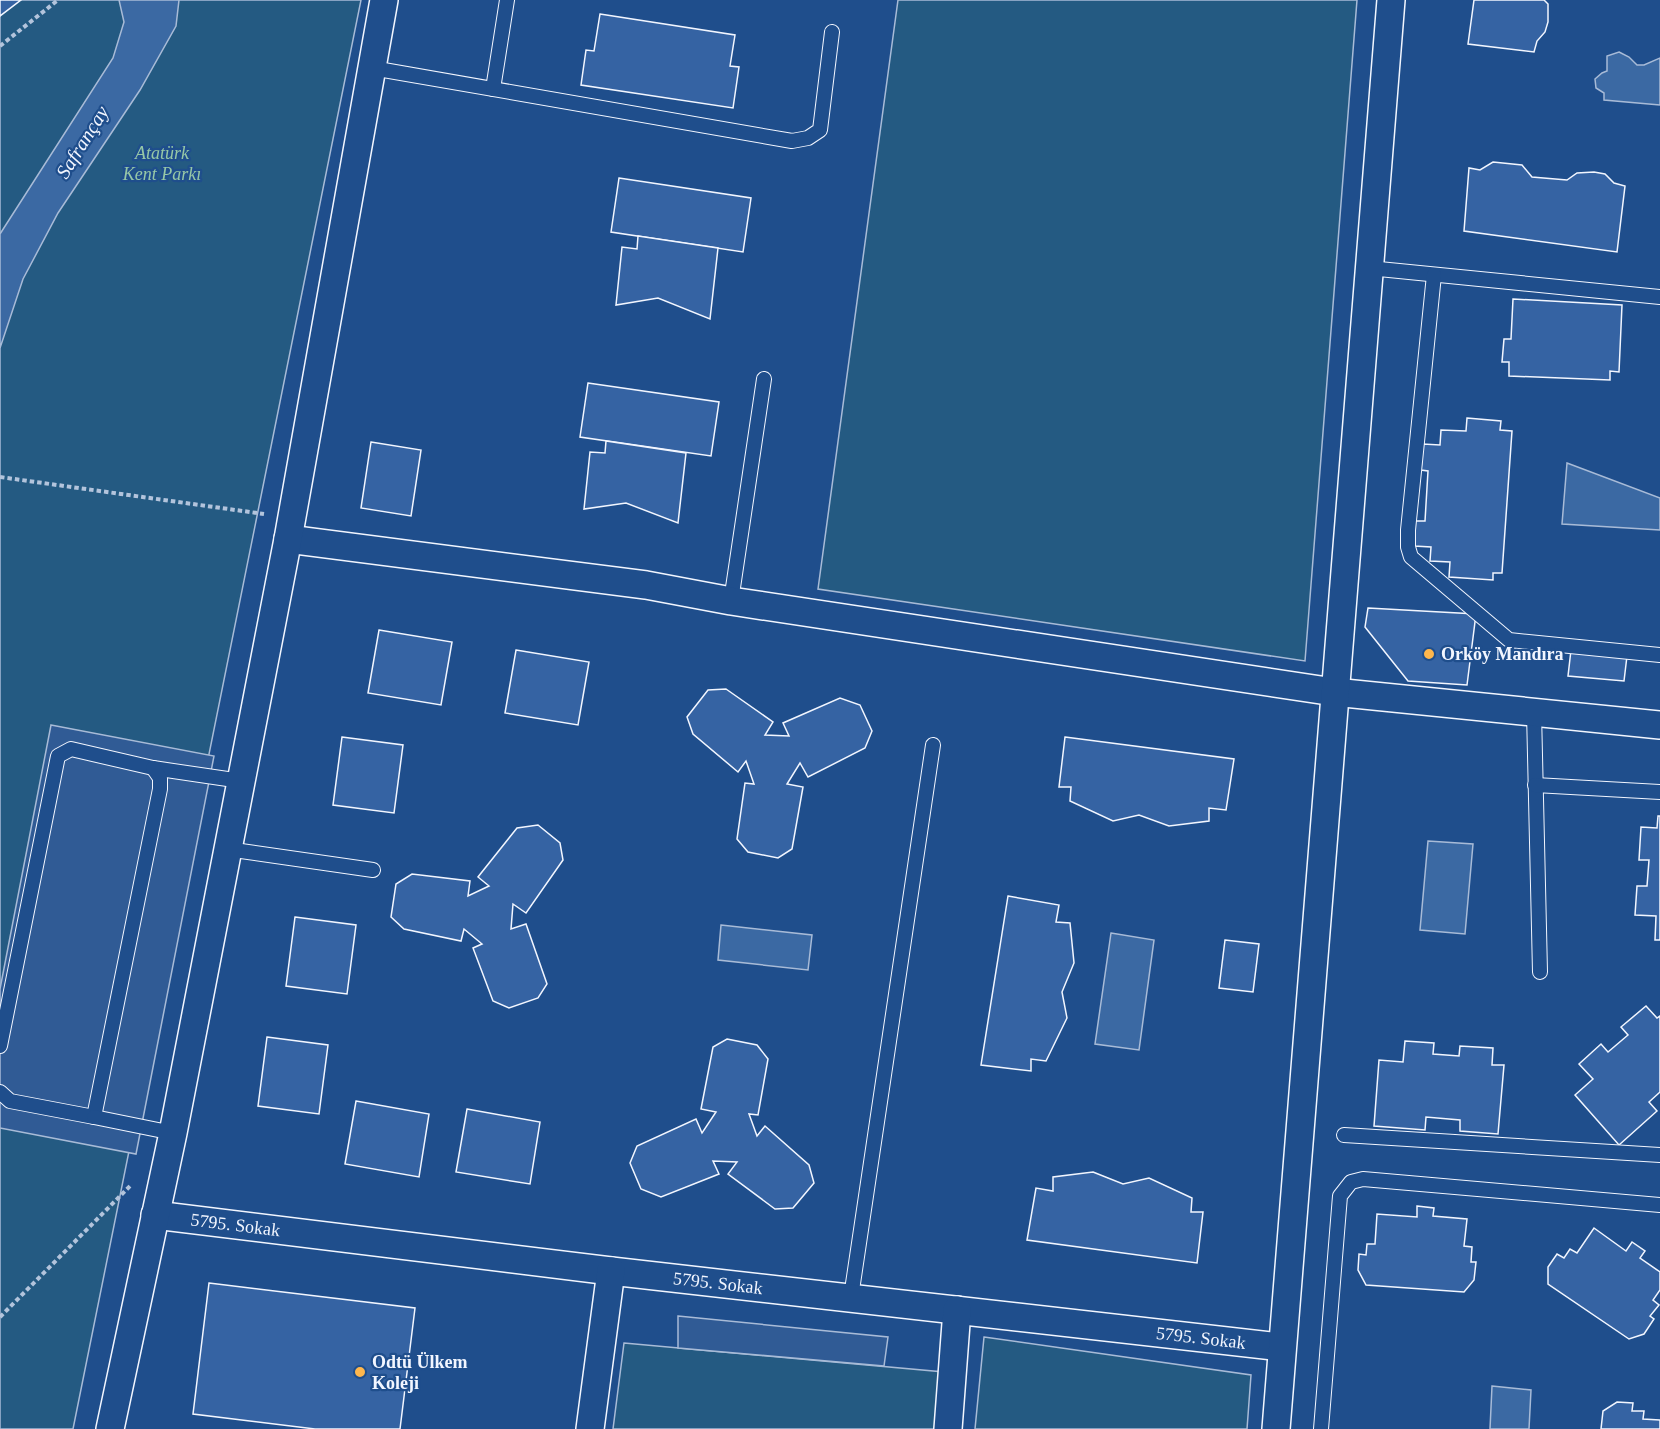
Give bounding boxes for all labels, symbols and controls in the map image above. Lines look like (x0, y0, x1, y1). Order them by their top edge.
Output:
water label: Safrançay (51, 102, 114, 183)
park label: Atatürk Kent Parkı (122, 143, 201, 184)
place label: Orköy Mandıra (1441, 644, 1564, 664)
marker: Orköy Mandıra (1422, 647, 1436, 661)
street label: 5795. Sokak (190, 1209, 281, 1240)
street label: 5795. Sokak (672, 1268, 764, 1298)
street label: 5795. Sokak (1155, 1323, 1247, 1353)
place label: Odtü Ülkem Koleji (372, 1352, 468, 1393)
marker: Odtü Ülkem Koleji (353, 1365, 367, 1379)

